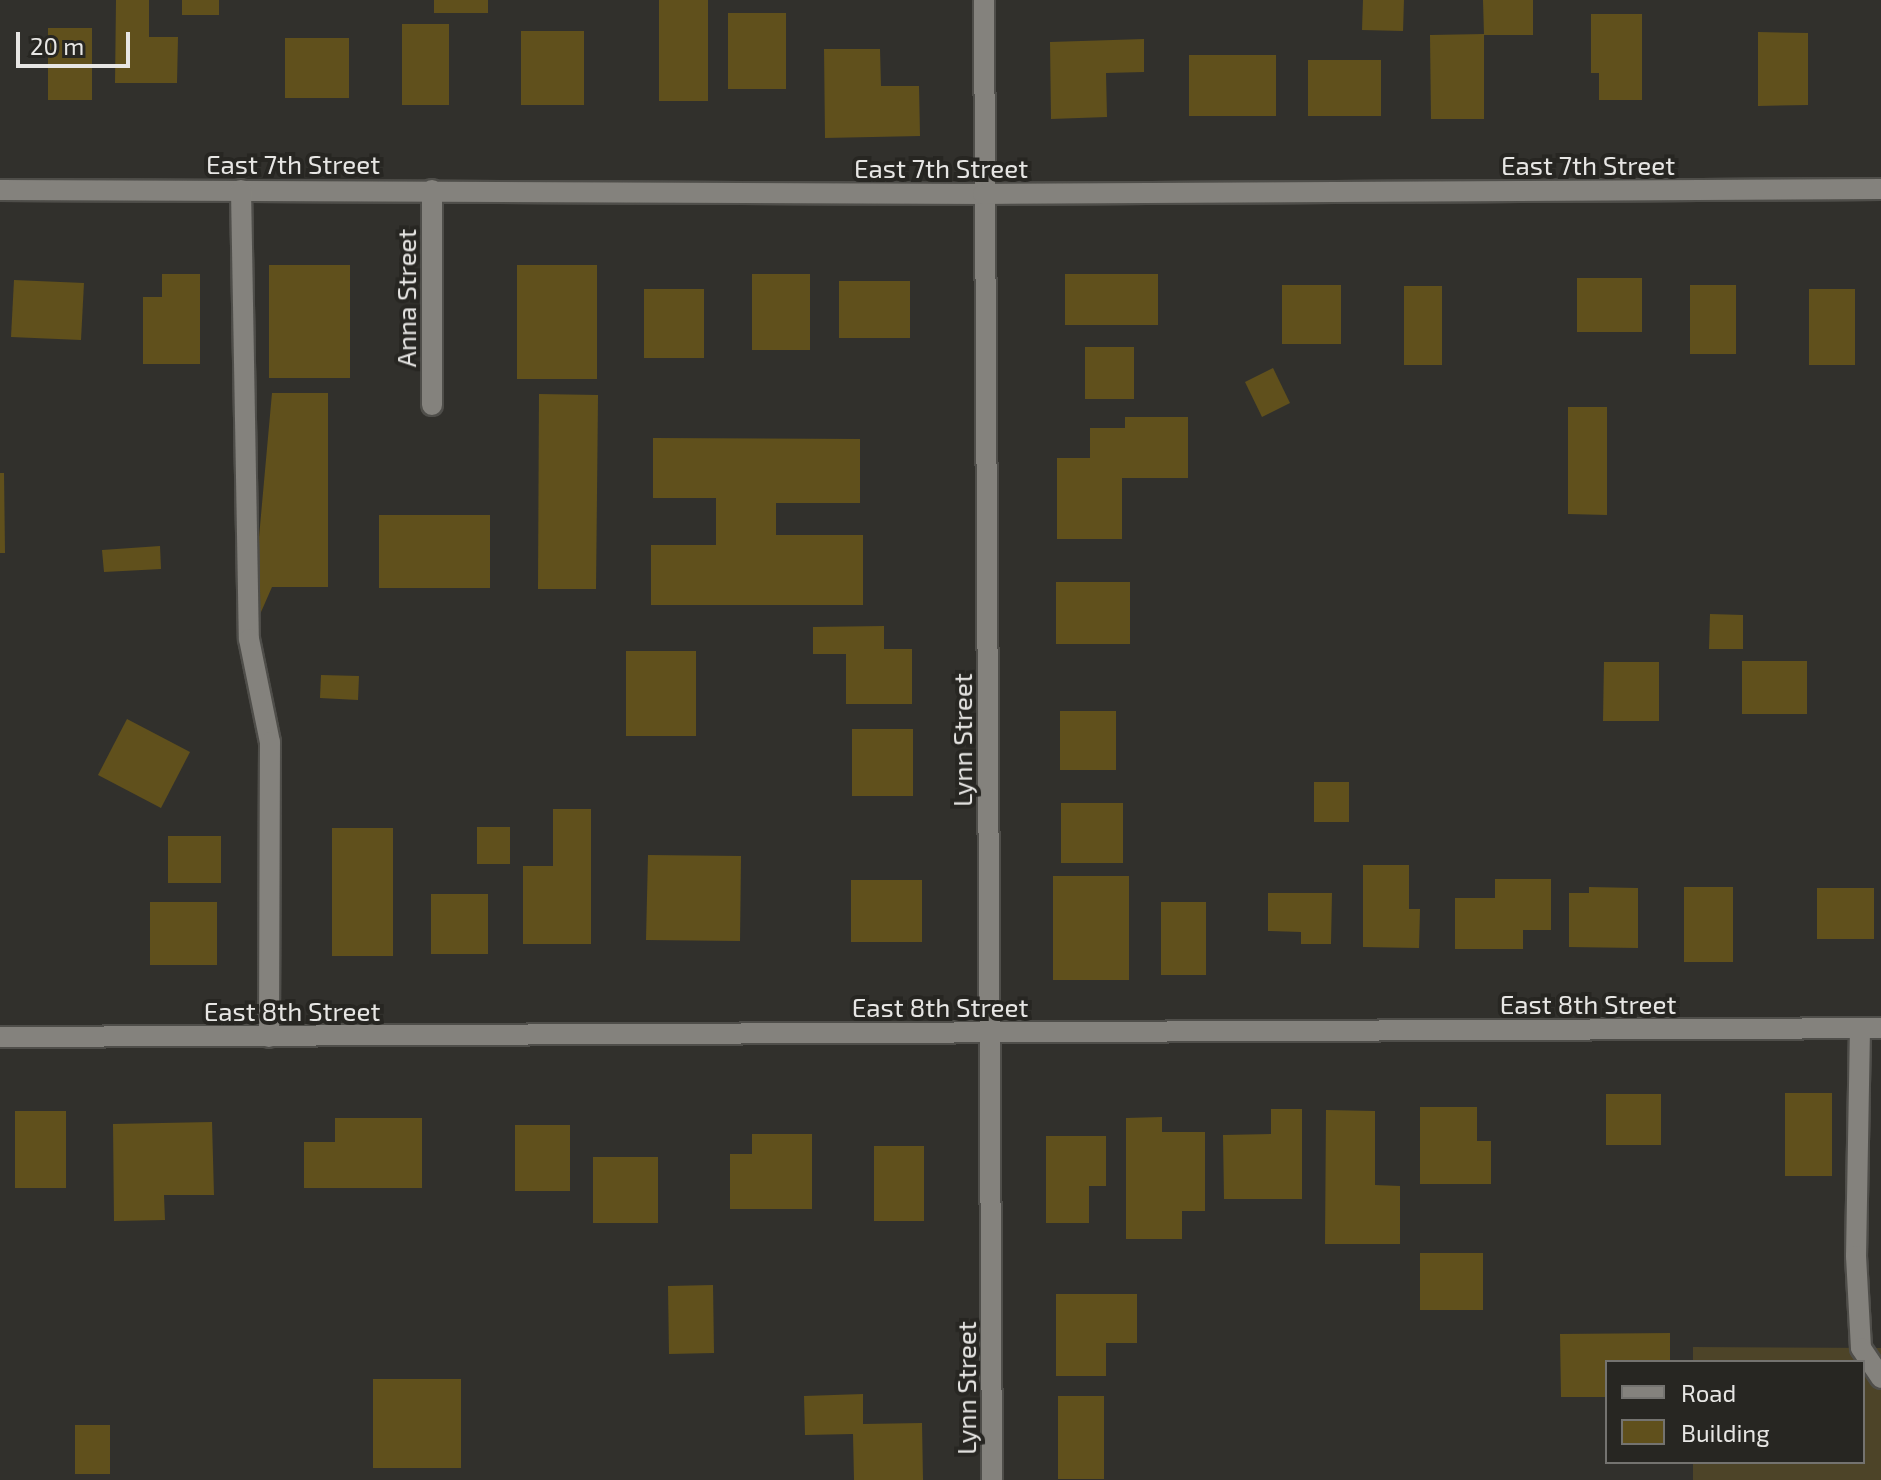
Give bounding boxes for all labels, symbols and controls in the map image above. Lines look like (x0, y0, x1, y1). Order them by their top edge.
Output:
scale bar (20, 16, 134, 66)
text: 20 m (30, 31, 84, 60)
street label: East 7th Street (206, 148, 380, 180)
street label: East 7th Street (1501, 149, 1675, 181)
street label: East 7th Street (854, 152, 1028, 184)
street label: Anna Street (390, 229, 422, 367)
street label: Lynn Street (946, 673, 978, 807)
street label: East 8th Street (1500, 988, 1676, 1020)
street label: East 8th Street (852, 991, 1028, 1023)
street label: East 8th Street (204, 995, 380, 1027)
street label: Lynn Street (950, 1321, 982, 1455)
legend (1605, 1360, 1865, 1464)
text: Road (1681, 1378, 1736, 1407)
text: Building (1681, 1418, 1770, 1447)

